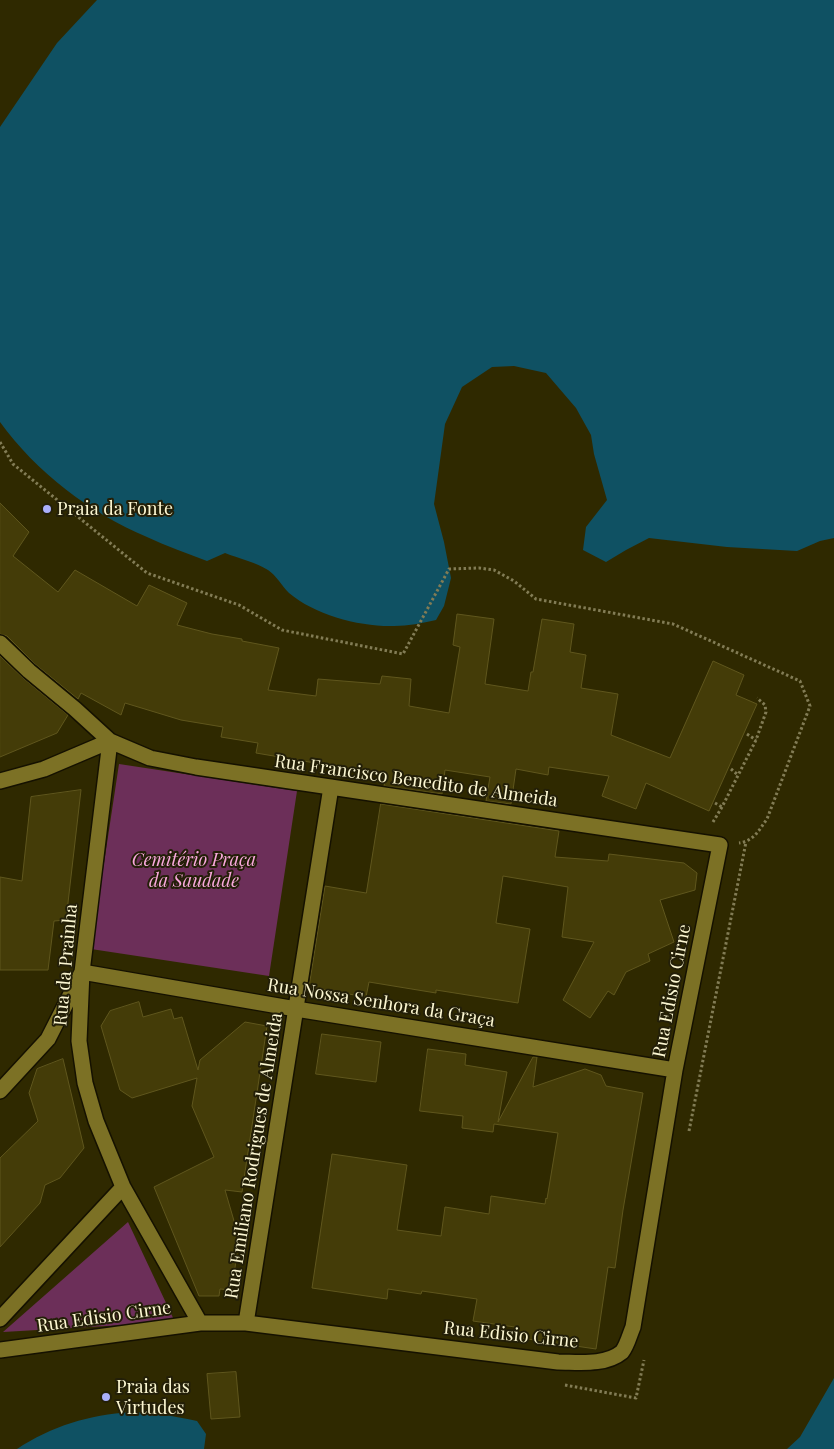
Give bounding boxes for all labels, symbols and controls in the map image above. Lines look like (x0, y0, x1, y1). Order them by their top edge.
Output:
place label: Praia da Fonte (57, 498, 173, 520)
marker: Praia da Fonte (41, 503, 53, 515)
street label: Rua Francisco Benedito de Almeida (273, 750, 559, 812)
park label: Cemitério Praça da Saudade (132, 849, 256, 892)
street label: Rua da Prainha (50, 903, 82, 1027)
street label: Rua Edisio Cirne (648, 922, 696, 1060)
street label: Rua Nossa Senhora da Graça (266, 974, 496, 1032)
street label: Rua Emiliano Rodrigues de Almeida (221, 1011, 287, 1301)
street label: Rua Edisio Cirne (35, 1297, 173, 1337)
street label: Rua Edisio Cirne (443, 1317, 579, 1353)
place label: Praia das Virtudes (116, 1376, 190, 1418)
marker: Praia das Virtudes (100, 1391, 112, 1403)

